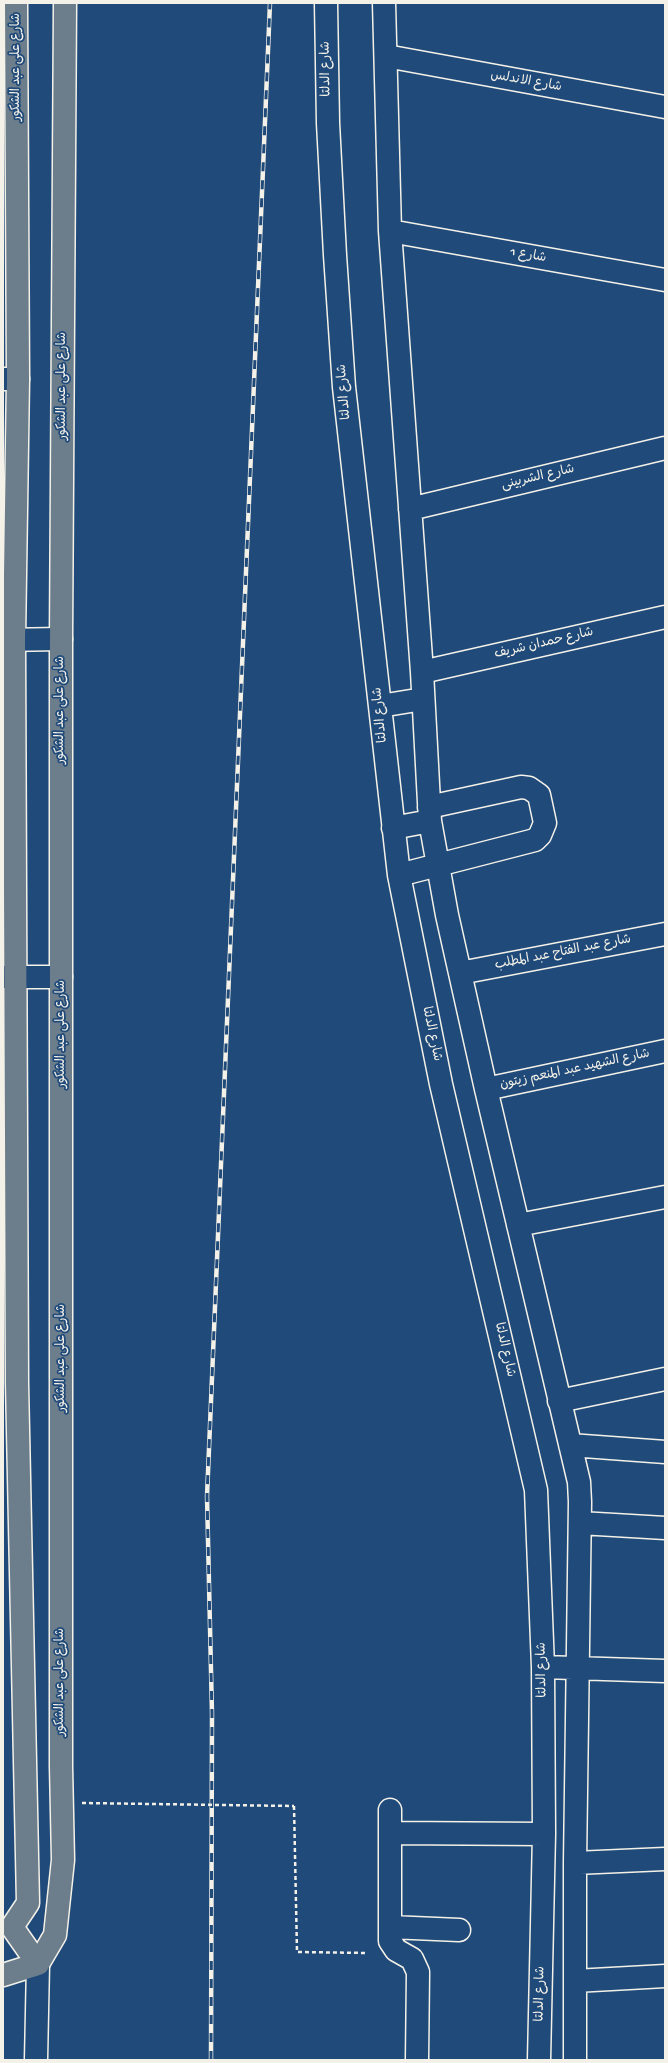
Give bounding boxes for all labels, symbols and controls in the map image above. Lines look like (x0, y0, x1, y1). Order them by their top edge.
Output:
street label: شارع على عبد الشكور (9, 13, 25, 121)
street label: شارع الدلتا (319, 41, 335, 97)
street label: شارع الاندلس (489, 68, 563, 96)
street label: شارع 1 (509, 245, 547, 267)
street label: شارع على عبد الشكور (55, 332, 71, 440)
street label: شارع الدلتا (335, 364, 355, 420)
street label: شارع الشربينى (500, 462, 576, 494)
street label: شارع حمدان شريف (493, 625, 595, 663)
street label: شارع على عبد الشكور (53, 656, 69, 764)
street label: شارع الدلتا (370, 686, 392, 744)
street label: شارع عبد الفتاح عبد المطلب (494, 932, 632, 974)
street label: شارع على عبد الشكور (54, 980, 70, 1088)
street label: شارع الدلتا (418, 1005, 444, 1063)
street label: شارع الشهيد عبد المنعم زيتون (499, 1046, 651, 1094)
street label: شارع على عبد الشكور (54, 1304, 70, 1412)
street label: شارع الدلتا (490, 1321, 518, 1379)
street label: شارع على عبد الشكور (53, 1628, 69, 1736)
street label: شارع الدلتا (535, 1642, 551, 1698)
street label: شارع الدلتا (533, 1966, 549, 2022)

